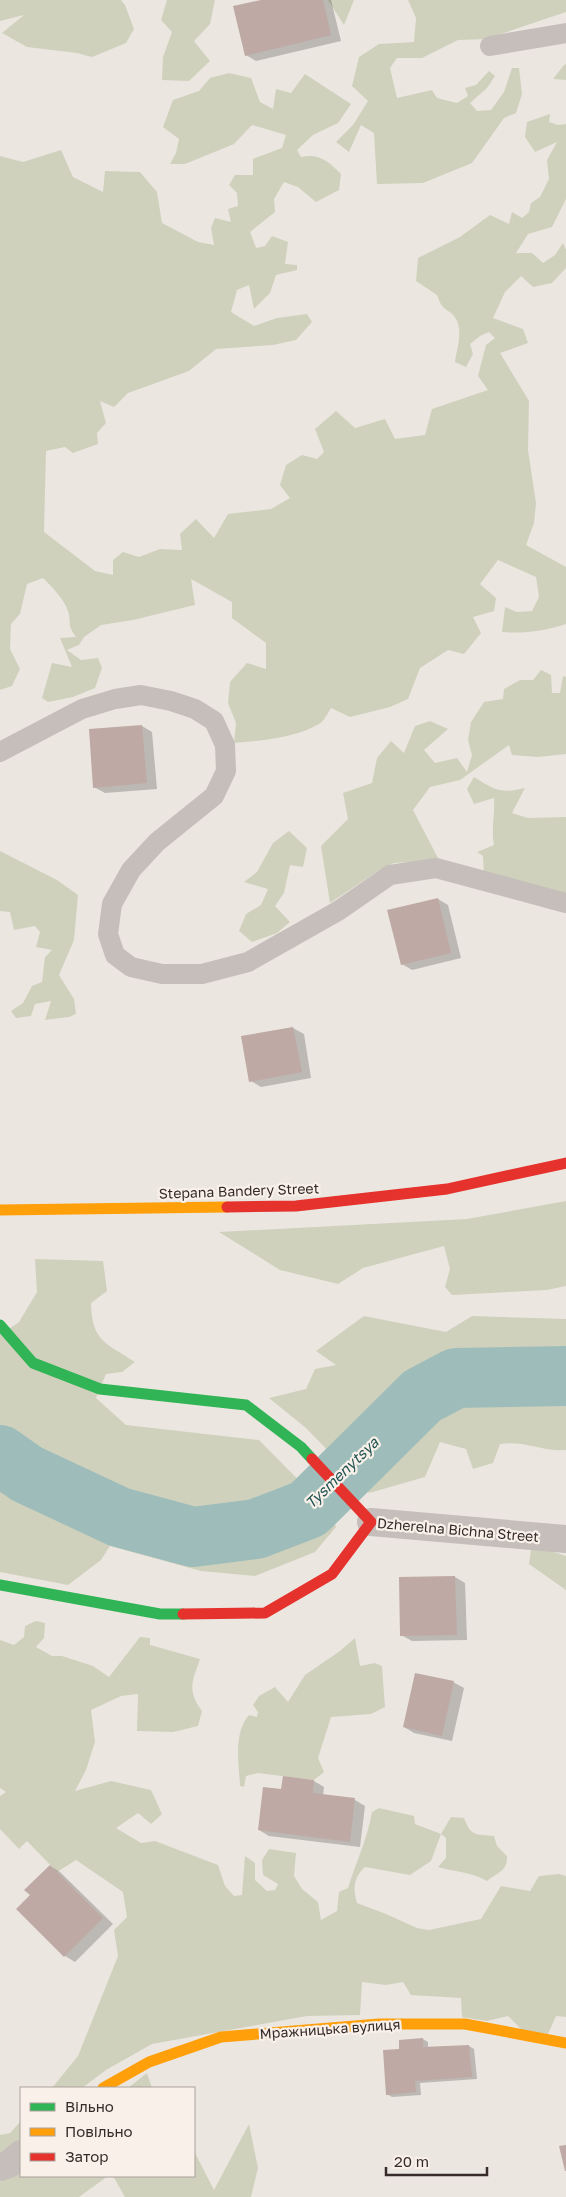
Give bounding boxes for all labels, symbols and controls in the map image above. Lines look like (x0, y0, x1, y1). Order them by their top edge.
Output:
street label: Stepana Bandery Street (159, 1179, 319, 1202)
water label: Tysmenytsya (301, 1433, 383, 1512)
street label: Dzherelna Bichna Street (376, 1514, 540, 1545)
street label: Мражницька вулиця (259, 2015, 401, 2042)
legend (20, 2087, 195, 2177)
text: Вільно (65, 2097, 114, 2115)
text: Повільно (65, 2122, 133, 2140)
scale bar (386, 2144, 487, 2176)
text: Затор (65, 2147, 108, 2165)
text: 20 m (394, 2152, 429, 2170)

